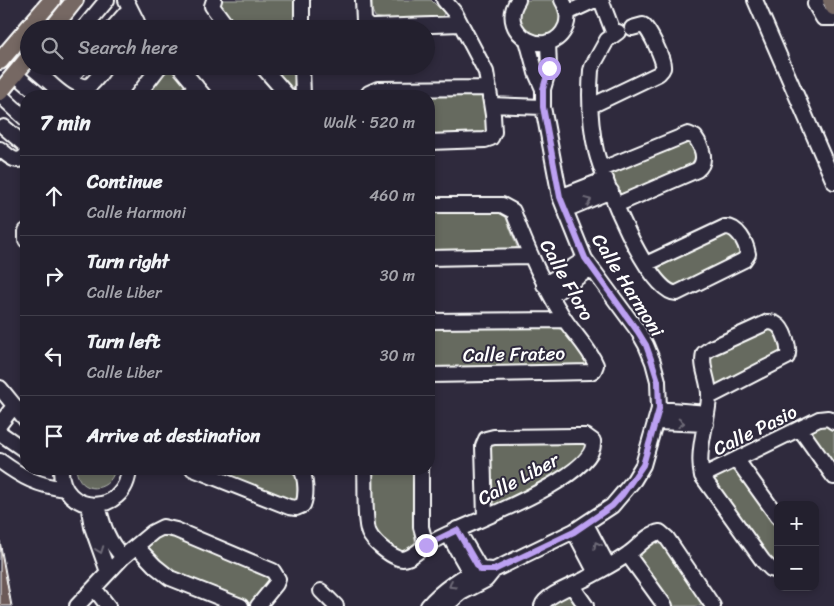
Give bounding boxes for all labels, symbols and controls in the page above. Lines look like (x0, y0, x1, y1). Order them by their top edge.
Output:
search box (20, 20, 435, 75)
text: Search here (78, 31, 178, 64)
icon: search (38, 34, 66, 62)
route start (538, 57, 561, 80)
text: 7 min (40, 104, 91, 142)
text: Walk · 520 m (323, 108, 415, 137)
text: Continue (87, 165, 163, 198)
text: 460 m (369, 181, 415, 210)
icon: ahead (40, 182, 68, 210)
one-way arrow (583, 196, 592, 207)
text: Calle Harmoni (87, 198, 186, 227)
street label: Calle Harmoni (583, 226, 674, 344)
street label: Calle Floro (531, 233, 603, 327)
text: Turn right (87, 245, 169, 278)
text: 30 m (380, 261, 415, 290)
icon: right (40, 262, 68, 290)
text: Calle Liber (87, 278, 162, 307)
text: Turn left (87, 325, 160, 358)
street label: Calle Frateo (463, 337, 566, 371)
text: 30 m (380, 341, 415, 370)
icon: left (40, 342, 68, 370)
text: Calle Liber (87, 358, 162, 387)
street label: Calle Pasio (707, 395, 803, 465)
one-way arrow (677, 417, 685, 428)
text: Arrive at destination (87, 419, 260, 452)
icon: arrive (40, 422, 68, 450)
street label: Calle Liber (471, 443, 566, 514)
map controls (774, 501, 819, 591)
button: + (774, 501, 819, 546)
route end (415, 534, 438, 557)
one-way arrow (593, 541, 603, 550)
one-way arrow (94, 545, 104, 554)
button: − (774, 546, 819, 591)
one-way arrow (448, 579, 458, 588)

